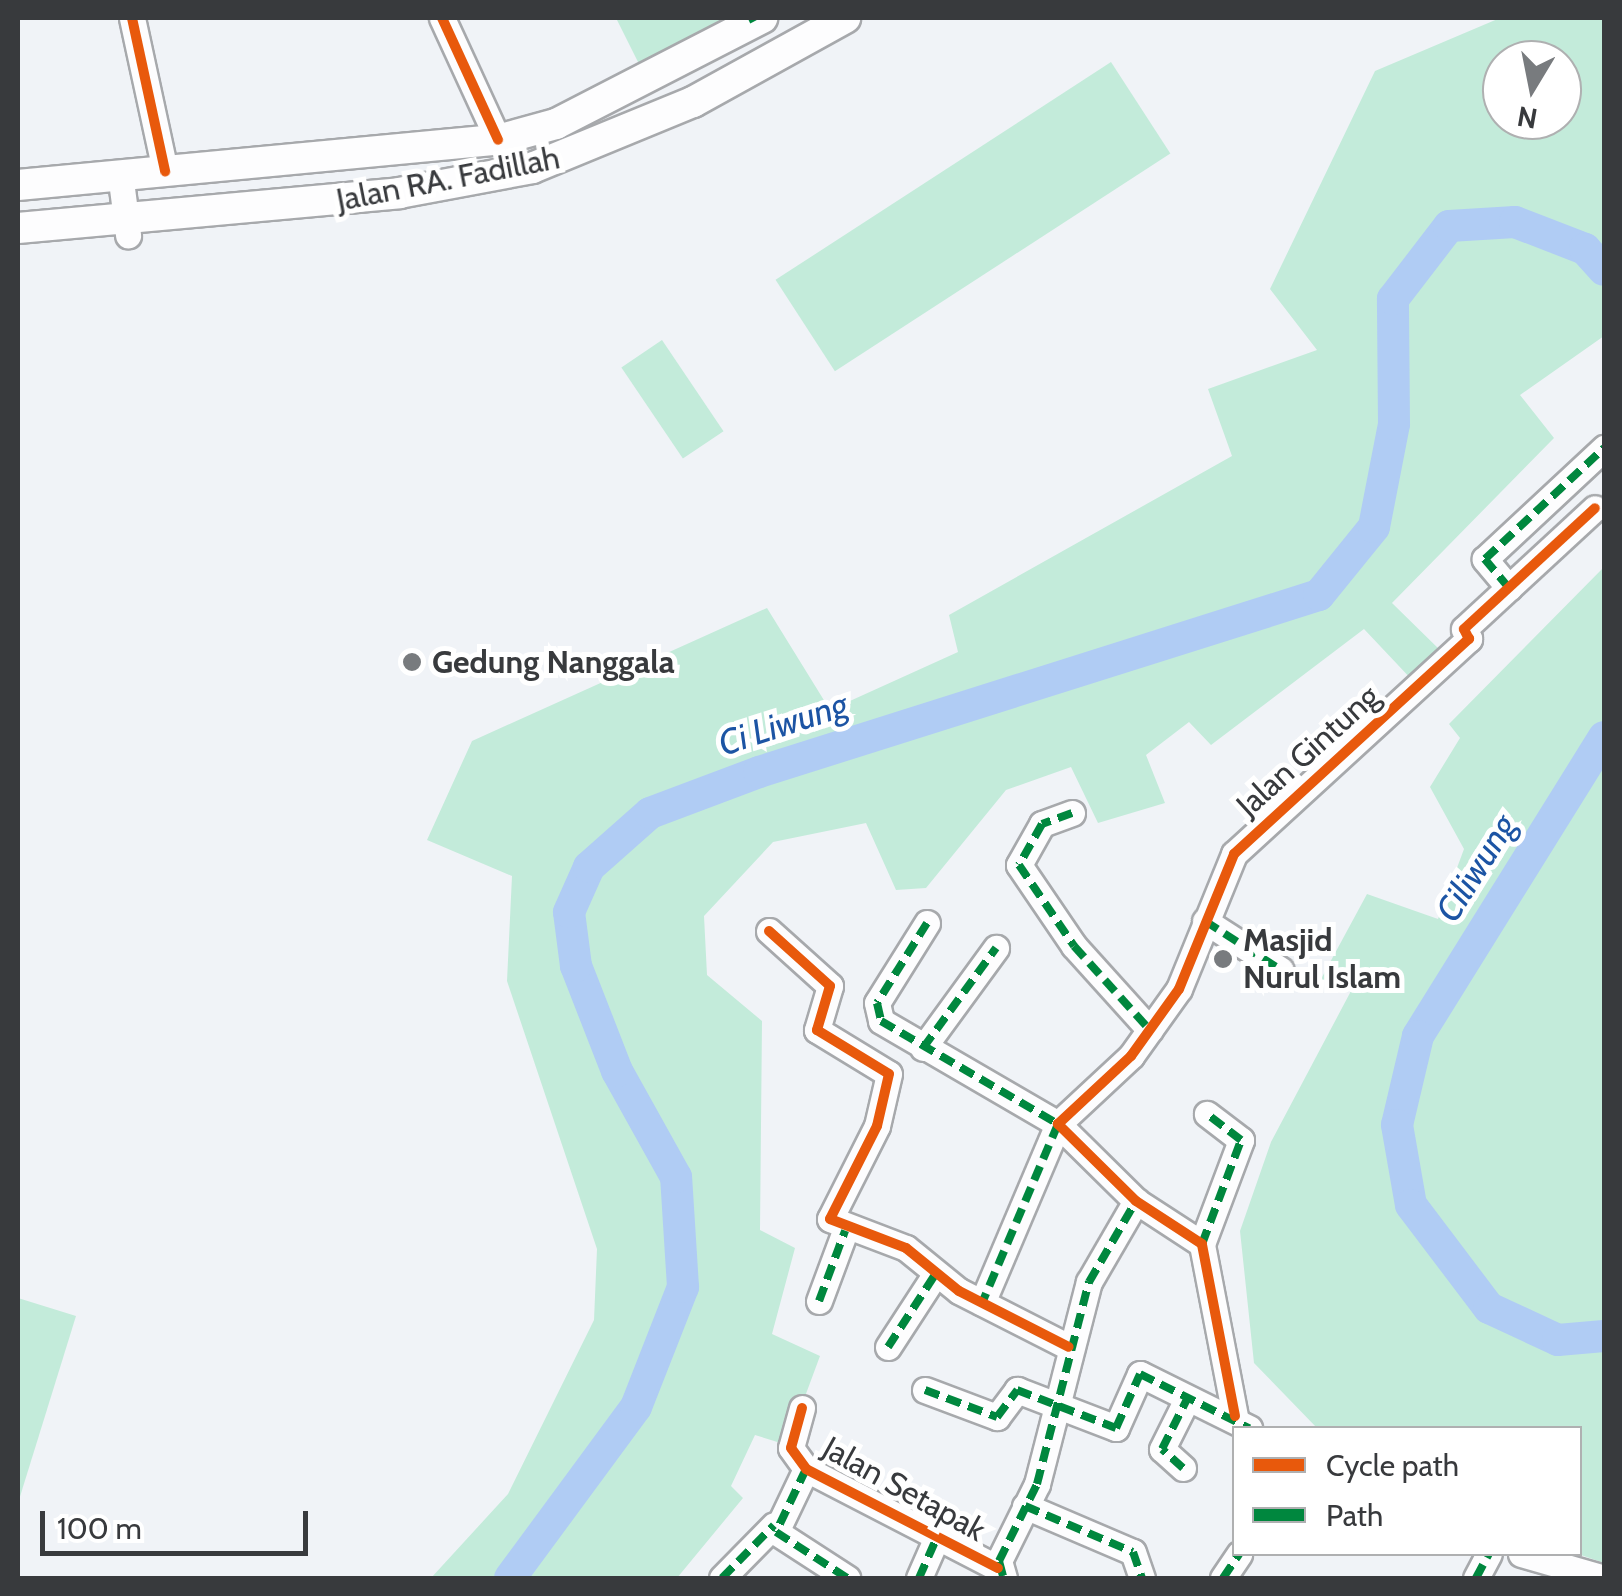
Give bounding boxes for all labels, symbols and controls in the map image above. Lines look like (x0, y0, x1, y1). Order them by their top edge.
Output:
north arrow (1482, 40, 1582, 140)
text: N (1514, 99, 1540, 136)
street label: Jalan RA. Fadillah (333, 139, 563, 219)
place label: Gedung Nanggala (432, 643, 675, 681)
marker: Gedung Nanggala (401, 651, 423, 673)
street label: Jalan Gintung (1229, 677, 1387, 825)
water label: Ci Liwung (713, 683, 853, 765)
water label: Ciliwung (1427, 807, 1525, 929)
place label: Masjid Nurul Islam (1243, 922, 1401, 997)
marker: Masjid Nurul Islam (1212, 948, 1234, 970)
legend (1232, 1426, 1582, 1556)
street label: Jalan Setapak (816, 1429, 992, 1549)
text: Cycle path (1326, 1447, 1459, 1484)
scale bar (45, 1491, 312, 1553)
text: Path (1326, 1497, 1383, 1534)
text: 100 m (57, 1510, 142, 1547)

